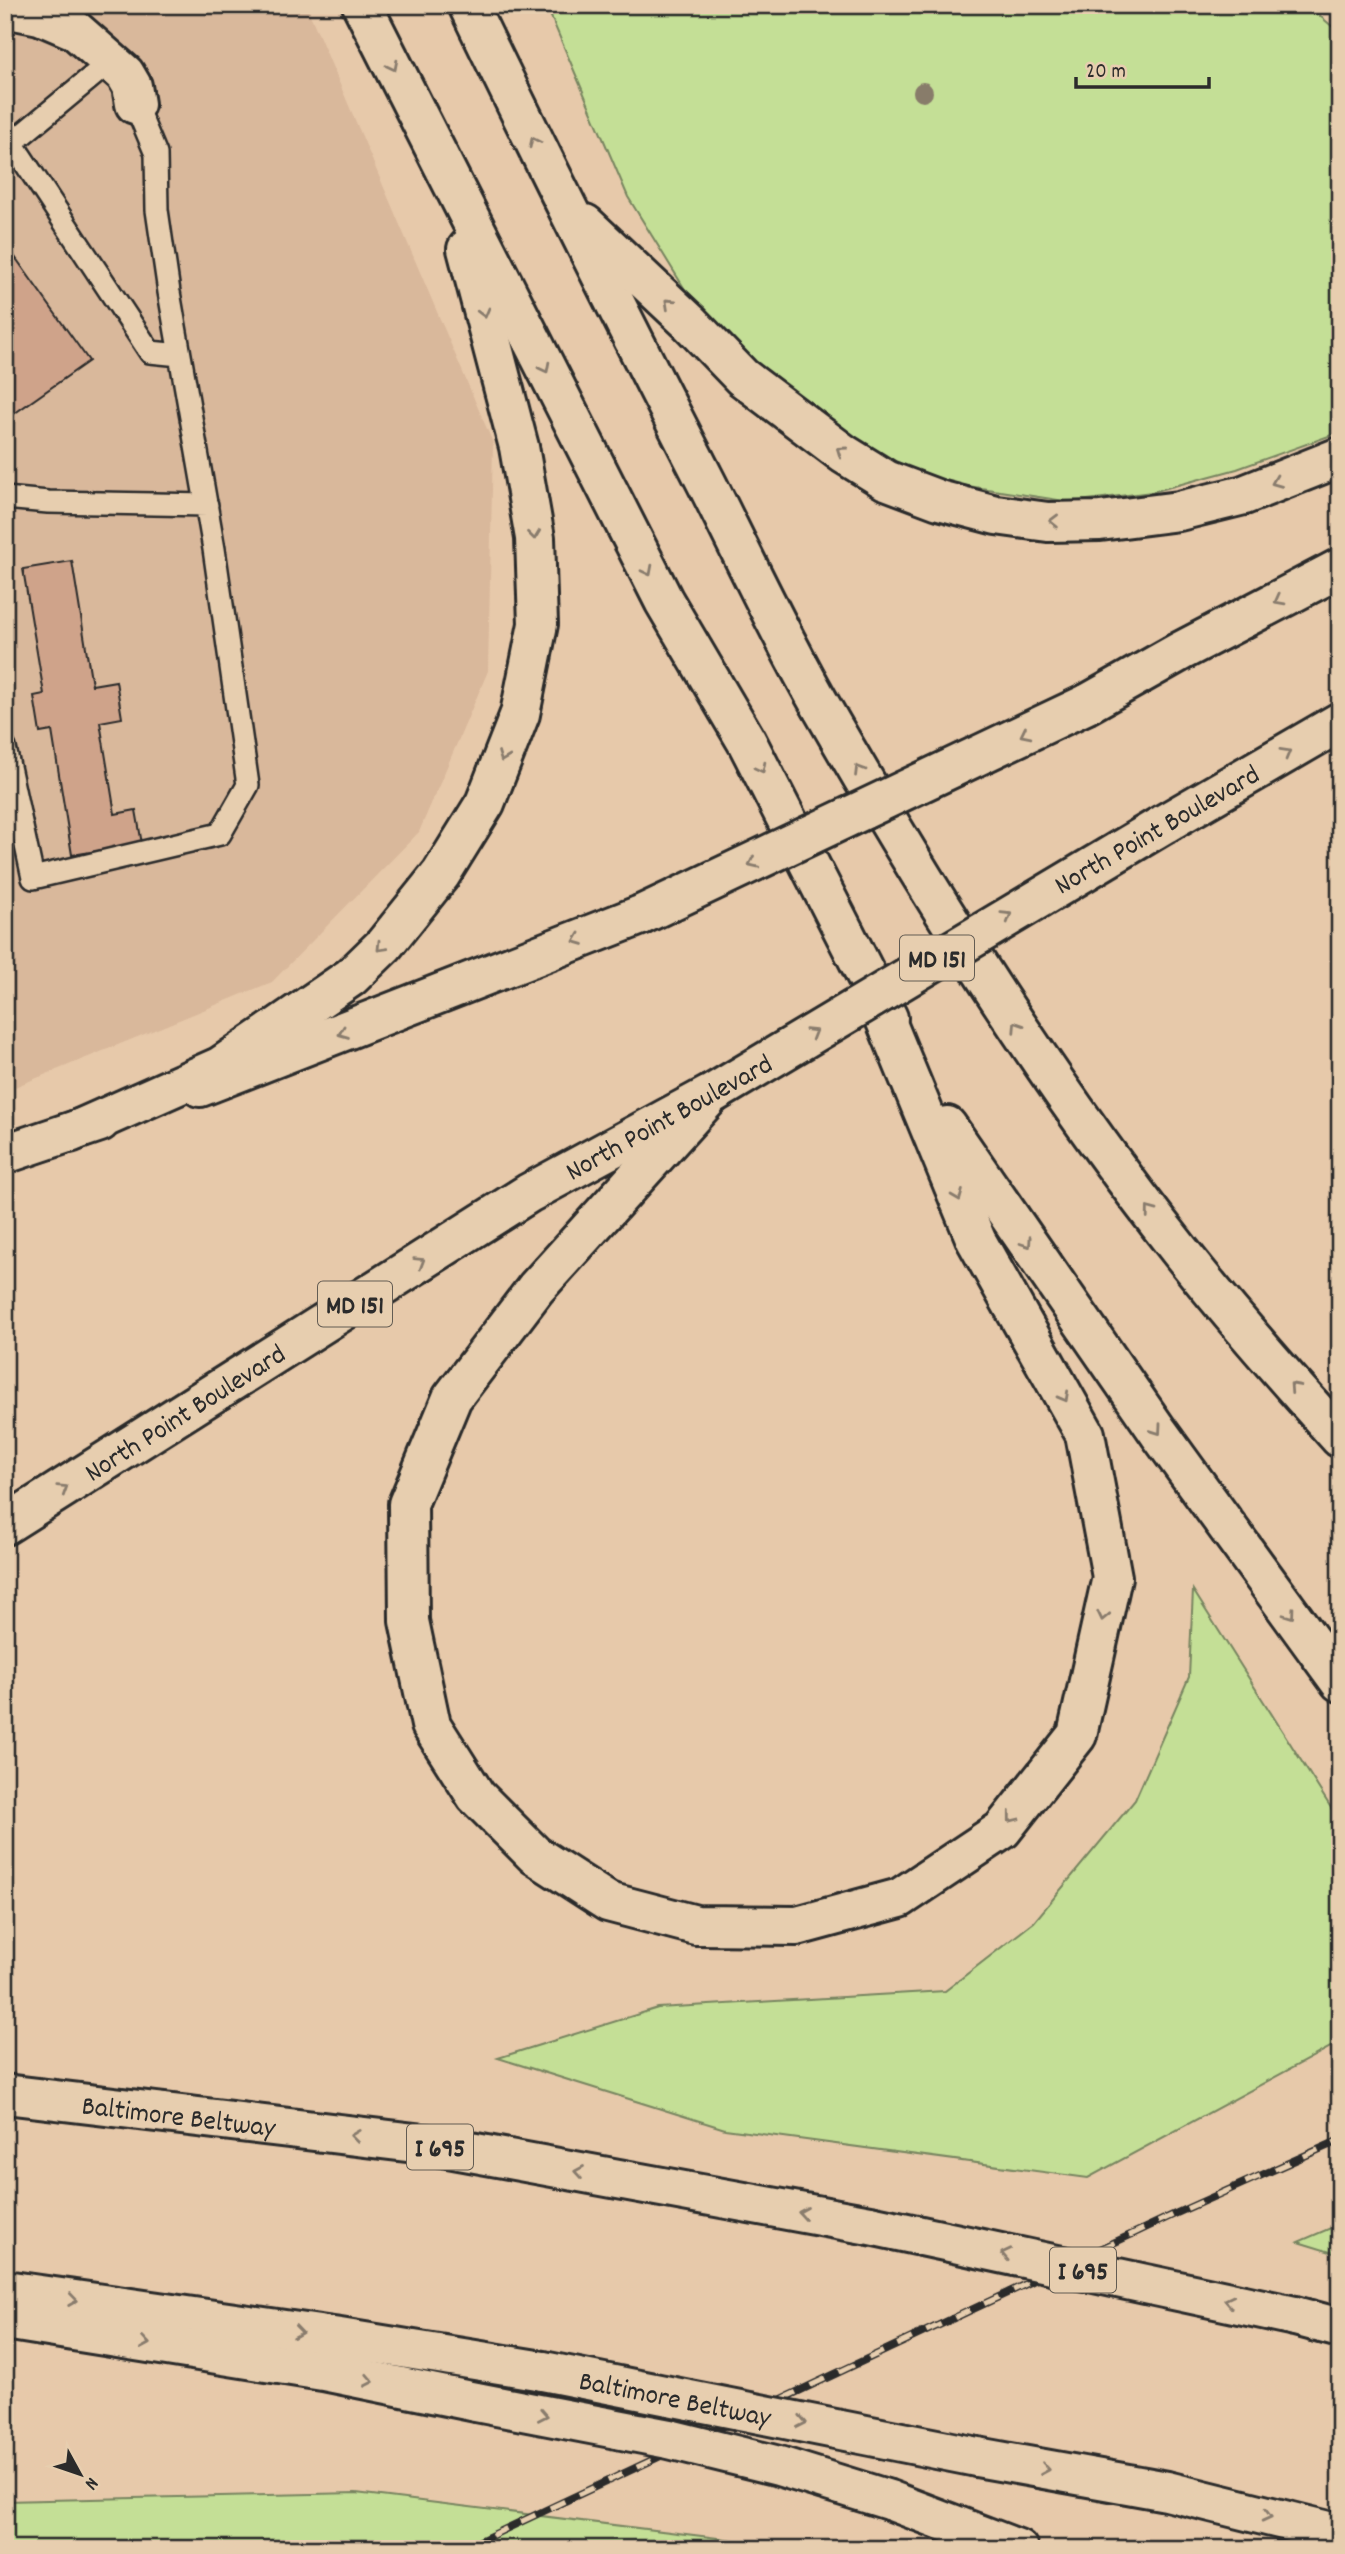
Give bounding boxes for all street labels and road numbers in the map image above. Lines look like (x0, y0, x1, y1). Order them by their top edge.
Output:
street label: North Point Boulevard (1048, 757, 1269, 907)
road number: MD 151 (900, 936, 974, 981)
street label: North Point Boulevard (560, 1047, 781, 1194)
road number: MD 151 (318, 1282, 392, 1326)
street label: North Point Boulevard (78, 1337, 295, 1495)
street label: Baltimore Beltway (79, 2088, 278, 2151)
road number: I 695 (407, 2124, 473, 2170)
road number: I 695 (1050, 2248, 1116, 2292)
street label: Baltimore Beltway (575, 2364, 774, 2441)

